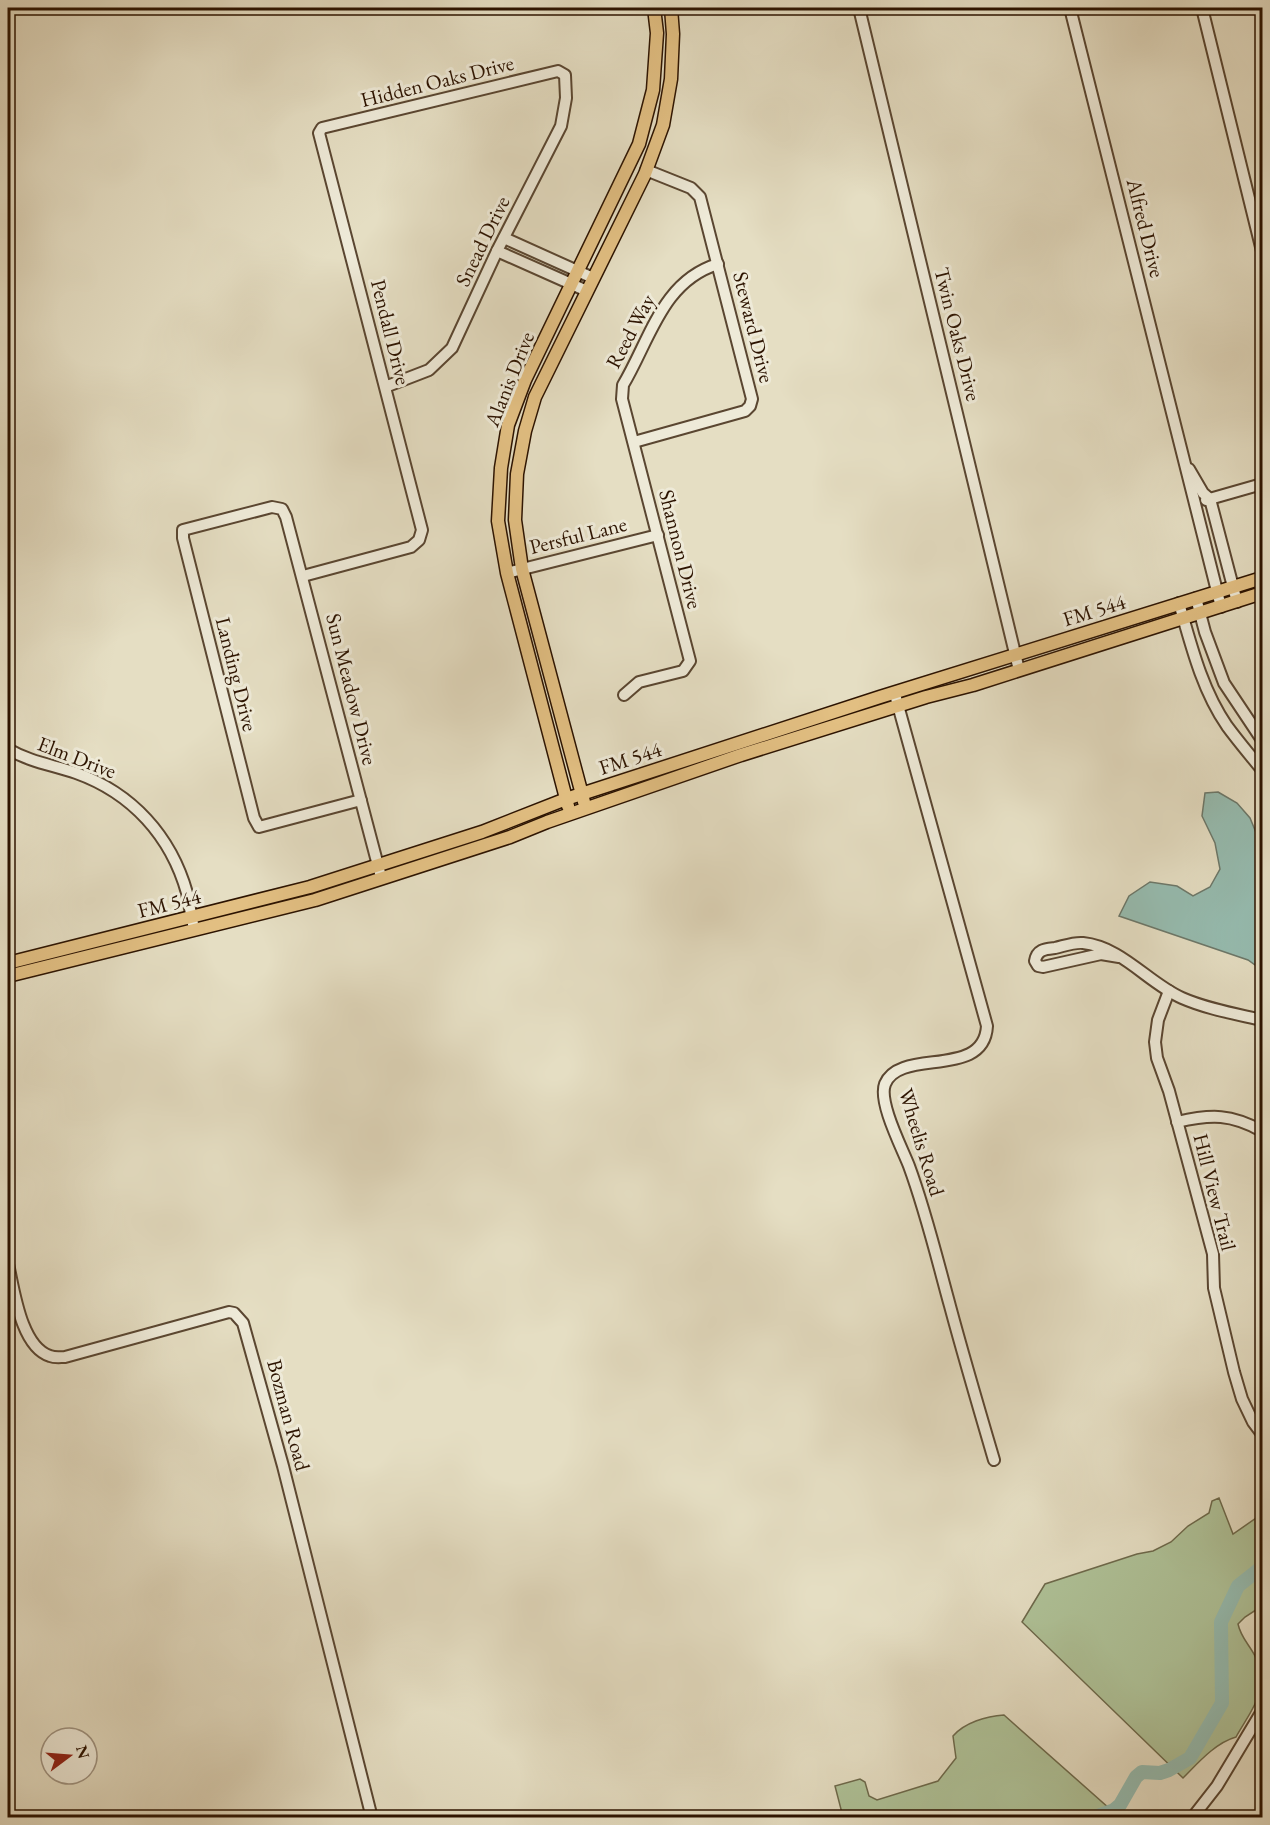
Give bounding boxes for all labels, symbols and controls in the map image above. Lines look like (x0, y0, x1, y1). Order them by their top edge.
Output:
street label: Hidden Oaks Drive (358, 49, 516, 113)
street label: Alfred Drive (1120, 175, 1171, 280)
street label: Snead Drive (449, 191, 515, 291)
street label: Twin Oaks Drive (928, 264, 988, 404)
street label: Steward Drive (727, 269, 781, 385)
street label: Pendall Drive (365, 276, 417, 388)
street label: Reed Way (599, 289, 661, 373)
street label: Alanis Drive (477, 328, 540, 431)
street label: Shannon Drive (653, 487, 709, 611)
street label: Persful Lane (526, 510, 630, 560)
street label: FM 544 (1059, 587, 1129, 632)
street label: Sun Meadow Drive (320, 610, 384, 768)
street label: Landing Drive (210, 614, 264, 734)
street label: Elm Drive (34, 730, 120, 784)
street label: FM 544 (595, 735, 666, 781)
street label: FM 544 (135, 882, 204, 924)
street label: Wheelis Road (893, 1085, 951, 1200)
street label: Hill View Trail (1187, 1131, 1243, 1253)
street label: Bozman Road (261, 1356, 317, 1474)
north arrow (39, 1726, 99, 1786)
text: N (71, 1743, 95, 1761)

